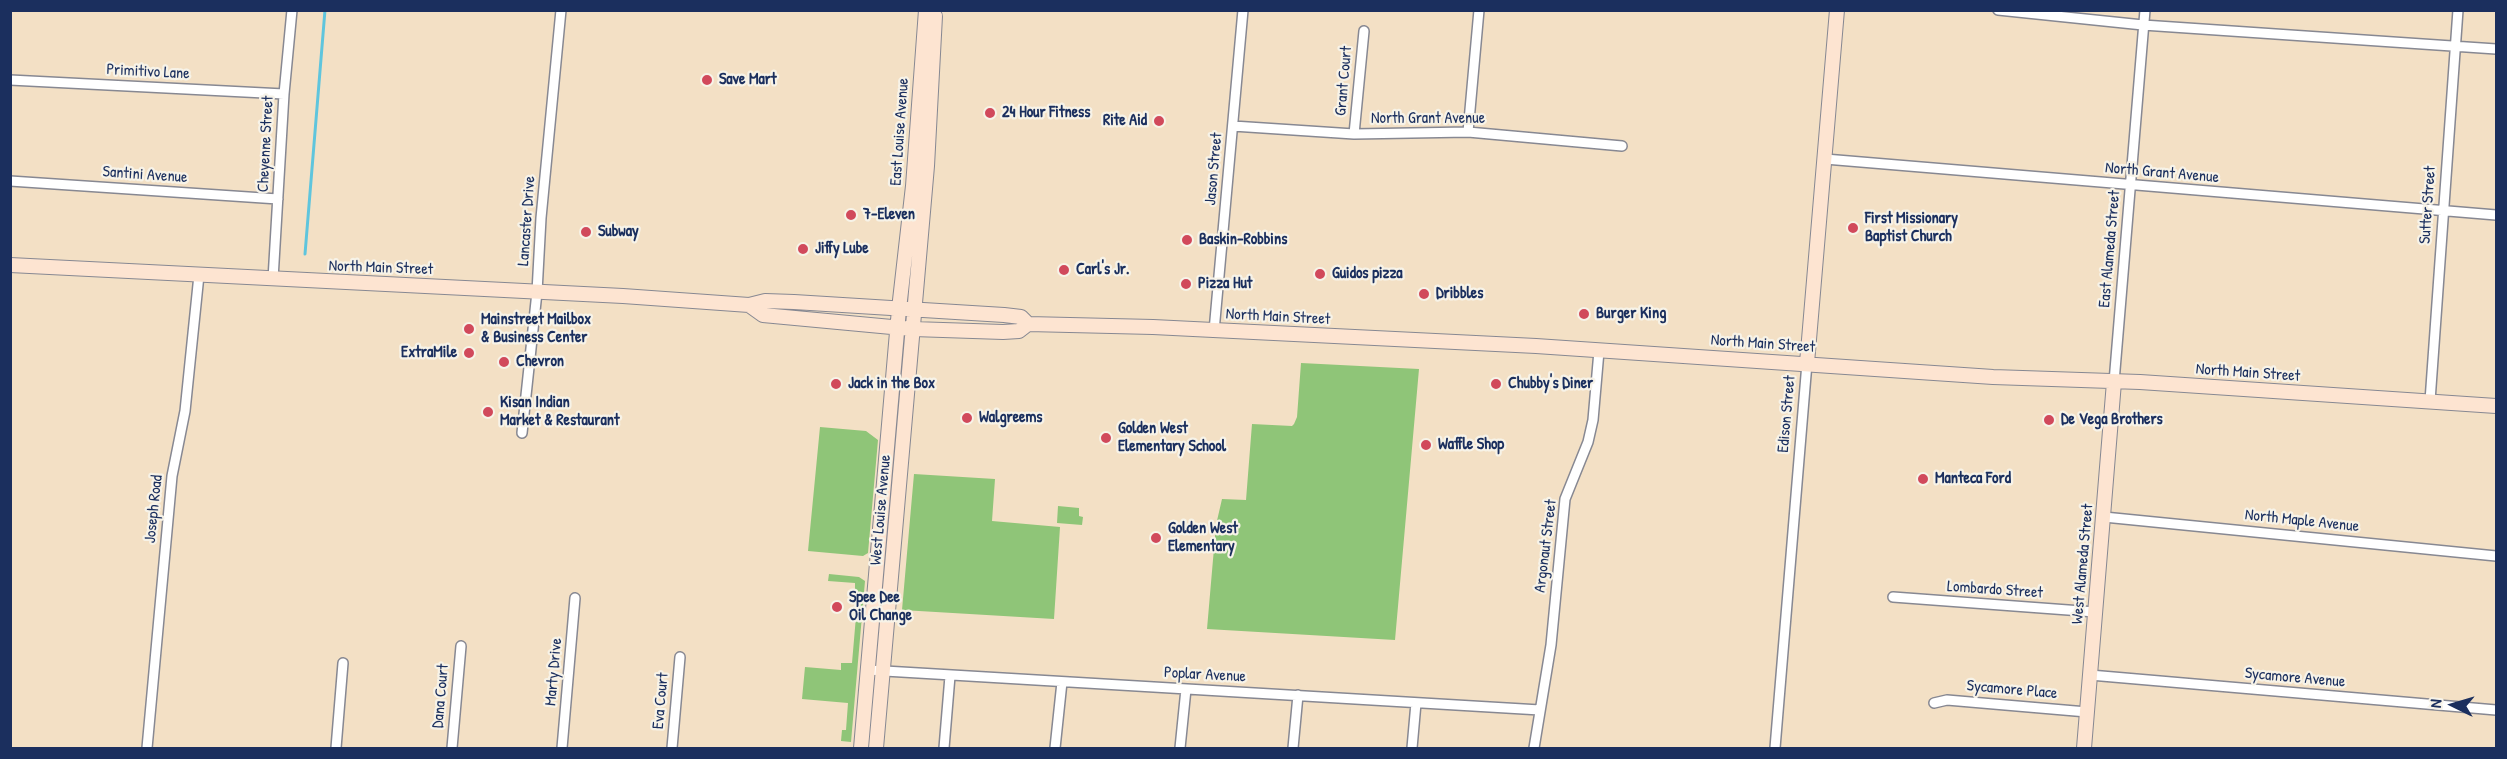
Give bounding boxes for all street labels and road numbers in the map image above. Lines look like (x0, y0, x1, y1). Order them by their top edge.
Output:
street label: Grant Court (1331, 45, 1357, 117)
street label: Primitivo Lane (106, 60, 190, 84)
street label: East Louise Avenue (887, 78, 913, 186)
street label: Cheyenne Street (254, 95, 278, 193)
street label: North Grant Avenue (1371, 109, 1485, 129)
street label: Jason Street (1201, 132, 1227, 206)
street label: North Grant Avenue (2104, 158, 2220, 188)
street label: Santini Avenue (102, 162, 188, 188)
street label: Sutter Street (2416, 165, 2440, 245)
street label: Lancaster Drive (514, 175, 540, 267)
street label: East Alameda Street (2095, 190, 2125, 308)
street label: North Main Street (328, 257, 434, 279)
street label: North Main Street (1225, 305, 1331, 329)
street label: North Main Street (1710, 331, 1816, 357)
street label: North Main Street (2195, 360, 2301, 386)
street label: Edison Street (1774, 374, 1800, 454)
street label: West Louise Avenue (867, 454, 895, 566)
street label: Joseph Road (141, 474, 167, 544)
street label: Argonaut Street (1531, 498, 1561, 594)
street label: West Alameda Street (2068, 503, 2098, 625)
street label: North Maple Avenue (2244, 505, 2360, 537)
street label: Lombardo Street (1946, 577, 2044, 603)
street label: Marty Drive (541, 637, 567, 707)
street label: Dana Court (429, 663, 453, 729)
street label: Poplar Avenue (1164, 663, 1246, 687)
street label: Sycamore Avenue (2244, 664, 2346, 692)
street label: Eva Court (649, 672, 673, 730)
street label: Sycamore Place (1966, 676, 2058, 704)

